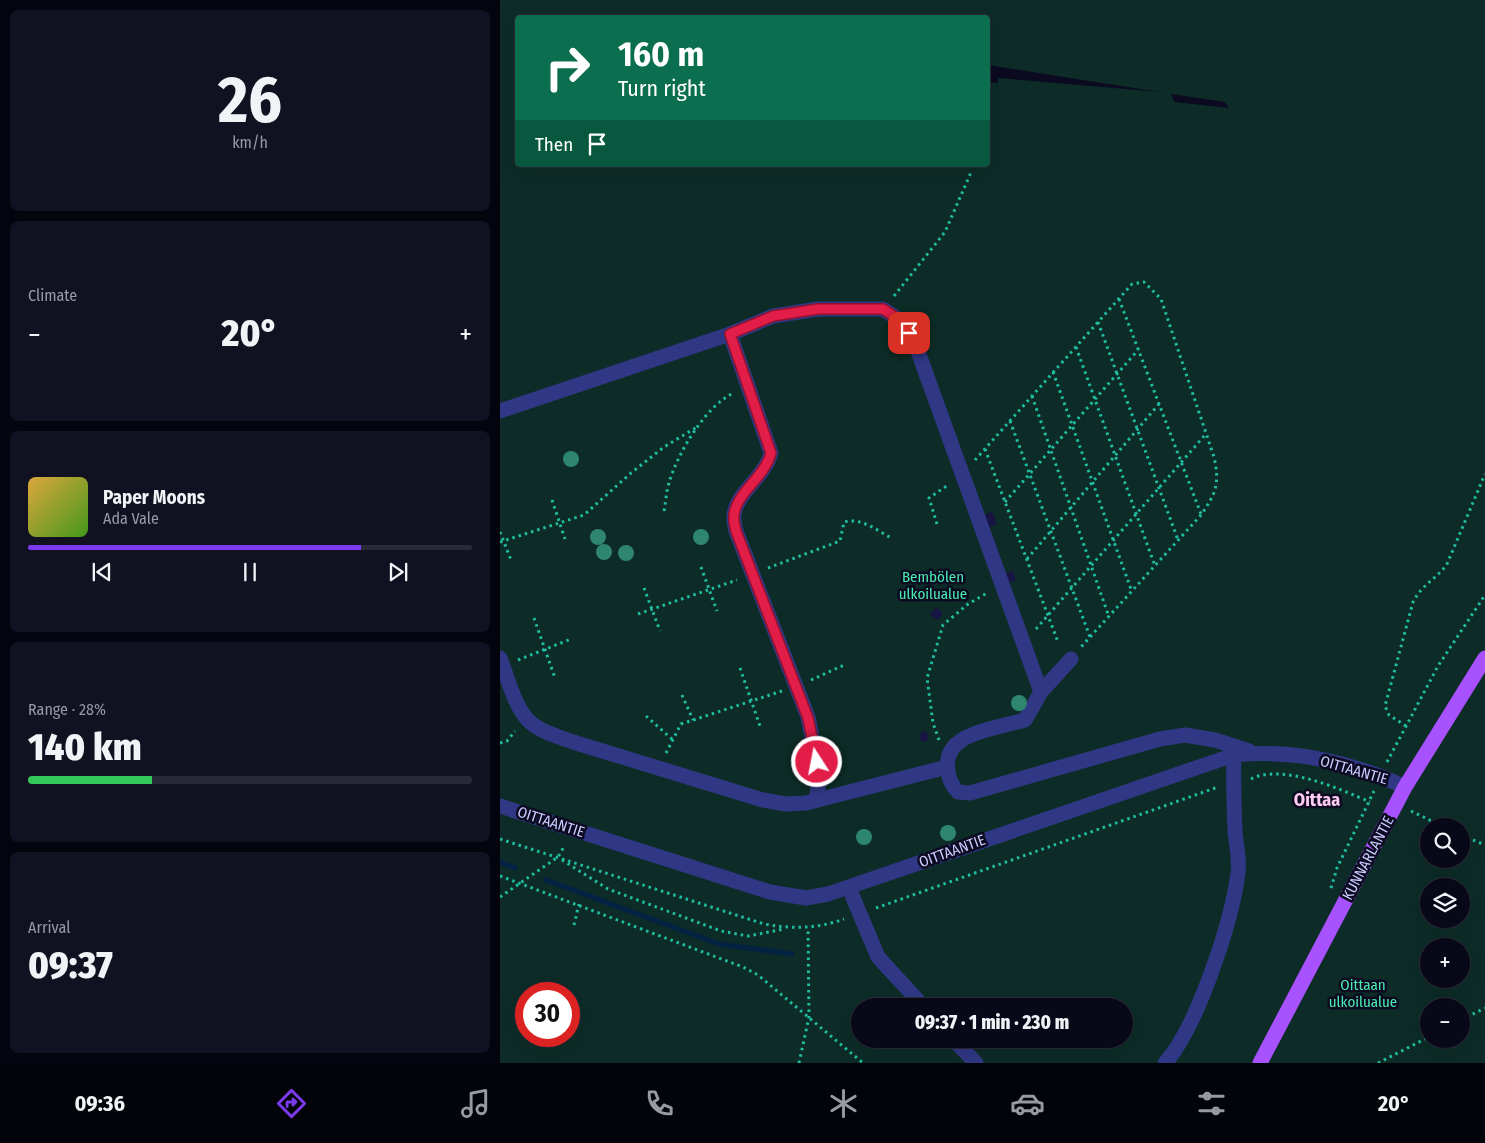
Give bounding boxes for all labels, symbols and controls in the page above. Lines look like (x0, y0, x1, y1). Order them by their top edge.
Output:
text: 160 m (618, 33, 704, 75)
icon: right (535, 35, 600, 100)
text: 26 (218, 61, 282, 139)
text: Turn right (618, 75, 706, 102)
icon: arrive (583, 130, 611, 158)
text: km/h (232, 133, 268, 152)
text: Then (535, 133, 573, 156)
text: Climate (28, 286, 77, 305)
text: 20° (222, 310, 278, 356)
pin (888, 312, 930, 354)
text: − (28, 318, 41, 351)
text: + (459, 318, 472, 351)
icon: arrive (895, 319, 923, 347)
text: Paper Moons (103, 486, 205, 509)
text: Ada Vale (103, 509, 159, 528)
icon: previous (88, 558, 116, 586)
icon: pause (236, 558, 264, 586)
icon: next (384, 558, 412, 586)
park label: Bembölen ulkoilualue (899, 568, 967, 603)
text: Range · 28% (28, 700, 106, 719)
text: 140 km (28, 724, 142, 770)
position arrow (790, 735, 842, 787)
street label: OITTAANTIE (1318, 752, 1390, 788)
district label: Oittaa (1294, 789, 1340, 811)
street label: OITTAANTIE (515, 803, 587, 841)
street label: KUNNARLANTIE (1338, 813, 1398, 903)
map controls (1420, 818, 1470, 1048)
button: search (1420, 818, 1470, 868)
street label: OITTAANTIE (916, 831, 988, 871)
button: layers (1420, 878, 1470, 928)
text: Arrival (28, 918, 70, 937)
button: + (1420, 938, 1470, 988)
text: 09:37 (28, 942, 113, 988)
park label: Oittaan ulkoilualue (1329, 976, 1397, 1011)
speed limit sign: 30 (515, 982, 580, 1047)
button: − (1420, 998, 1470, 1048)
text: 09:37 · 1 min · 230 m (915, 1011, 1069, 1034)
icon: directions (274, 1086, 309, 1121)
icon: music (458, 1086, 493, 1121)
icon: phone (642, 1086, 677, 1121)
icon: climate (826, 1086, 861, 1121)
icon: car (1010, 1086, 1045, 1121)
icon: filters (1194, 1086, 1229, 1121)
text: 09:36 (74, 1090, 125, 1117)
text: 20° (1378, 1090, 1410, 1117)

